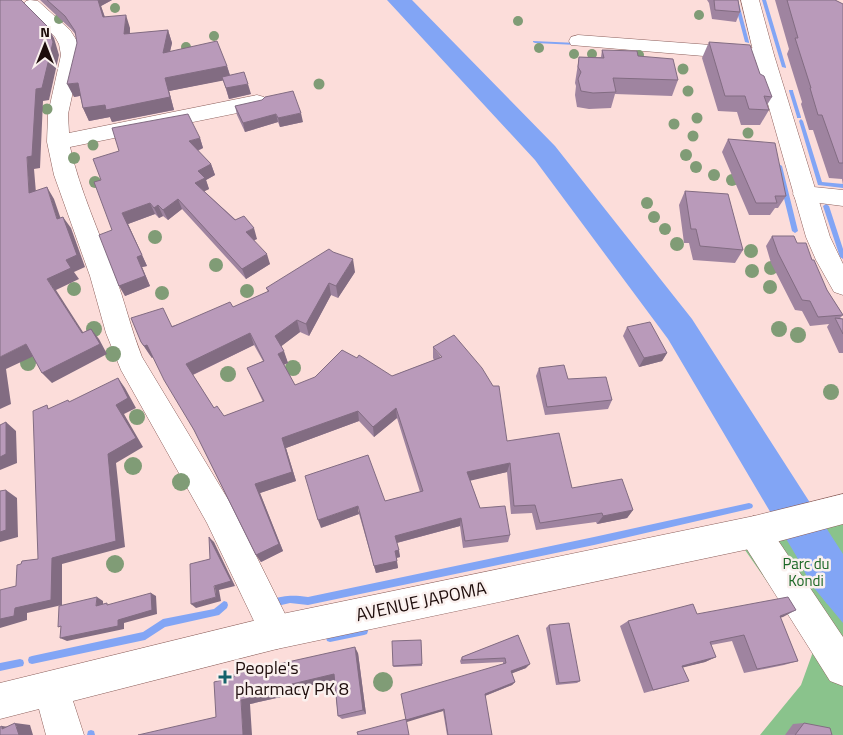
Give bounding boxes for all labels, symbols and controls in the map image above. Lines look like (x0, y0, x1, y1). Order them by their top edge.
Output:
north arrow (20, 20, 70, 70)
text: N (40, 21, 50, 42)
park label: Parc du Kondi (782, 552, 830, 592)
street label: AVENUE JAPOMA (353, 574, 489, 628)
place label: People's pharmacy PK 8 (235, 654, 349, 702)
marker: People's pharmacy PK 8 (219, 671, 231, 683)

